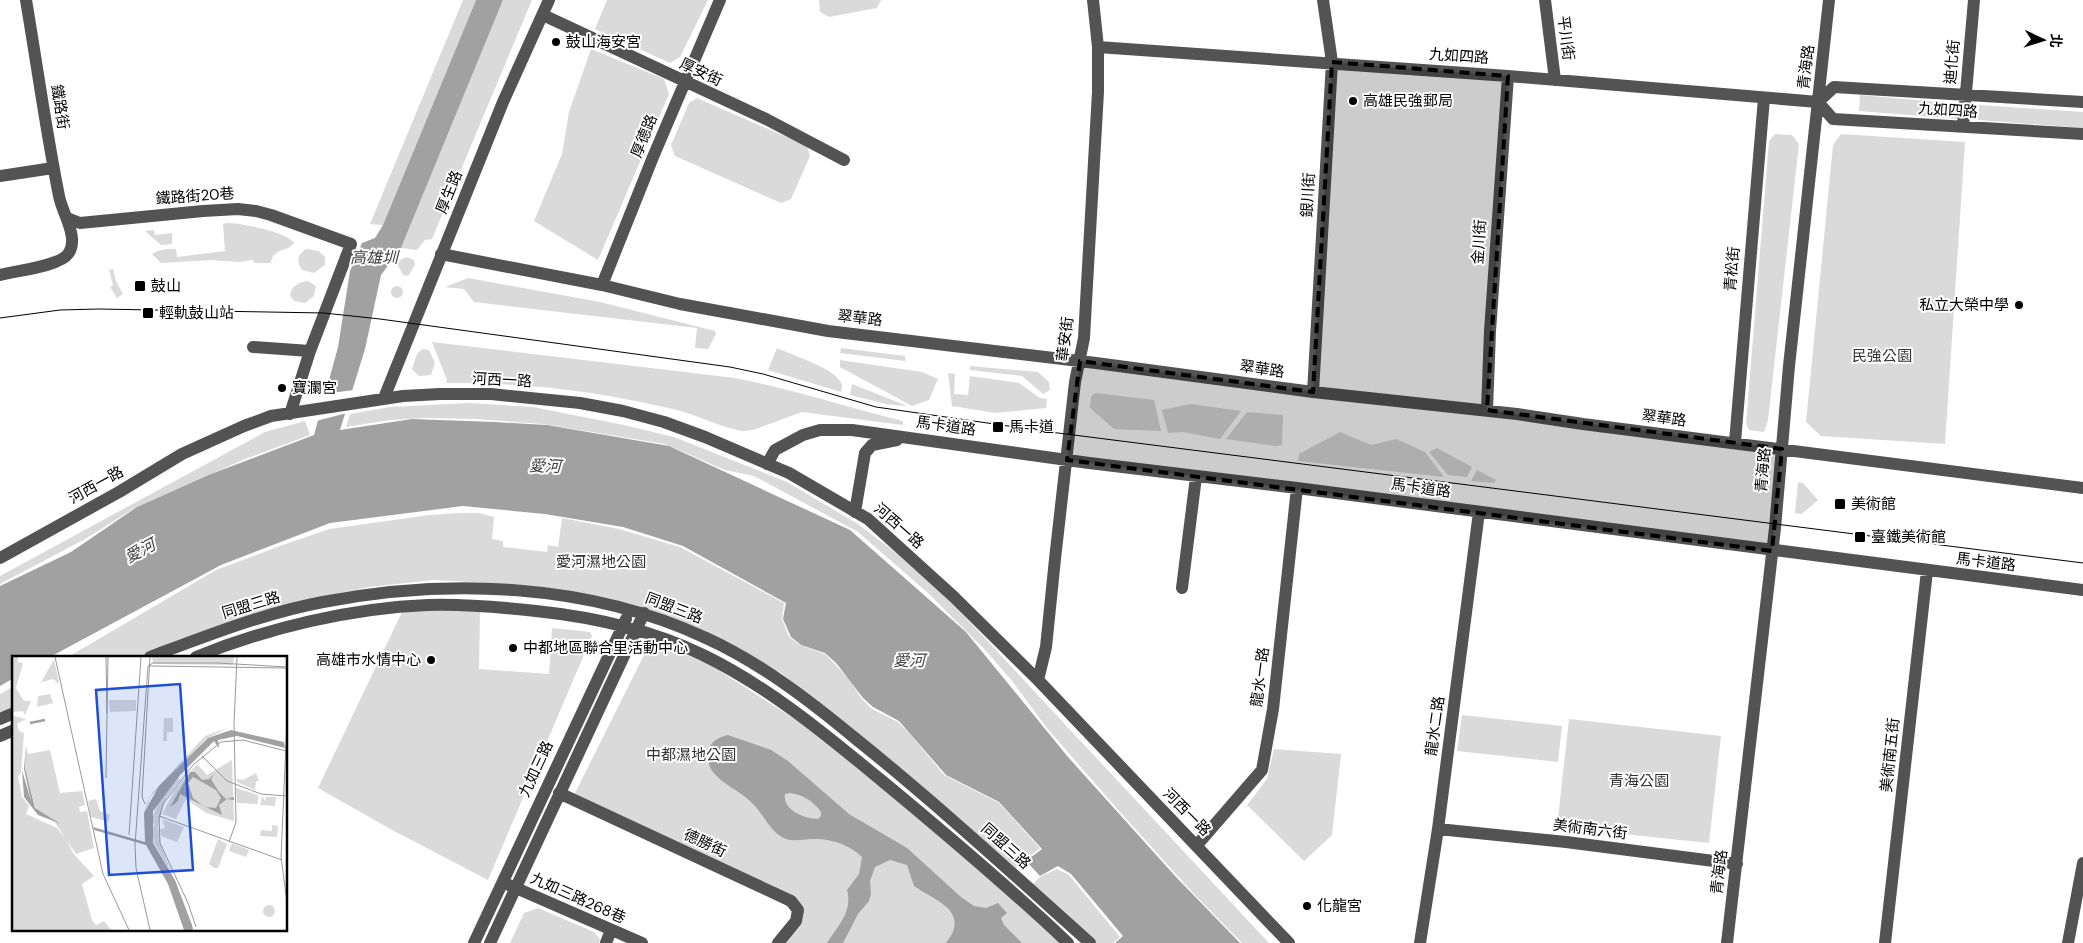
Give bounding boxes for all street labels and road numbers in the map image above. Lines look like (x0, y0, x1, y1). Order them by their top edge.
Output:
street label: 平川街 (1553, 14, 1579, 62)
street label: 迪化街 (1940, 39, 1964, 85)
street label: 青海路 (1793, 43, 1819, 91)
street label: 九如四路 (1428, 44, 1490, 68)
street label: 厚安街 (676, 53, 726, 91)
street label: 鐵路街 (47, 83, 73, 131)
street label: 九如四路 (1917, 98, 1979, 122)
street label: 厚德路 (626, 111, 662, 161)
street label: 厚生路 (431, 167, 467, 217)
street label: 銀川街 (1297, 172, 1319, 218)
street label: 鐵路街20巷 (155, 183, 235, 209)
street label: 金川街 (1467, 219, 1491, 265)
street label: 青松街 (1720, 246, 1744, 292)
street label: 翠華路 (837, 306, 883, 330)
street label: 華安街 (1052, 315, 1078, 363)
street label: 翠華路 (1238, 356, 1286, 382)
street label: 河西一路 (472, 368, 532, 392)
street label: 翠華路 (1640, 405, 1688, 431)
street label: 馬卡道路 (915, 412, 977, 440)
street label: 青海路 (1751, 447, 1775, 493)
street label: 河西一路 (65, 462, 127, 508)
street label: 馬卡道路 (1390, 474, 1452, 502)
street label: 河西一路 (870, 499, 928, 553)
street label: 馬卡道路 (1955, 548, 2017, 576)
street label: 同盟三路 (219, 587, 283, 623)
street label: 同盟三路 (642, 588, 706, 628)
street label: 龍水一路 (1246, 646, 1274, 708)
street label: 龍水二路 (1421, 695, 1449, 757)
street label: 美術南五街 (1876, 717, 1904, 793)
street label: 九如三路 (514, 738, 558, 800)
street label: 河西一路 (1159, 784, 1215, 840)
street label: 美術南六街 (1552, 815, 1628, 843)
street label: 同盟三路 (977, 818, 1035, 874)
street label: 德勝街 (680, 824, 730, 862)
street label: 青海路 (1706, 848, 1732, 896)
street label: 九如三路268巷 (527, 868, 629, 928)

